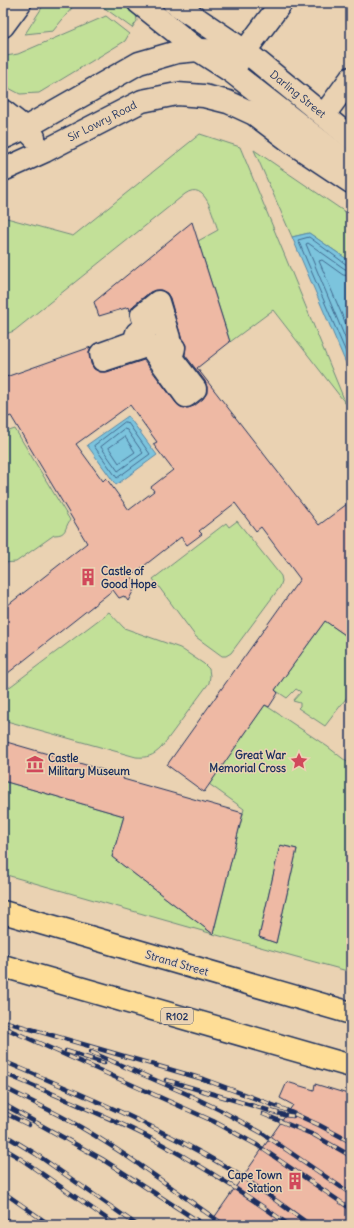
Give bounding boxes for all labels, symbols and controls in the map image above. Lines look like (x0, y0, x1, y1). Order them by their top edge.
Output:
street label: Darling Street (267, 67, 329, 121)
street label: Sir Lowry Road (65, 97, 139, 144)
place label: Castle of Good Hope (101, 564, 157, 592)
building icon: Castle of Good Hope (78, 567, 98, 587)
place label: Great War Memorial Cross (209, 748, 287, 775)
place label: Castle Military Museum (48, 751, 130, 779)
place icon: Great War Memorial Cross (289, 751, 309, 771)
museum icon: Castle Military Museum (25, 754, 45, 774)
street label: Strand Street (144, 947, 210, 979)
road number: R102 (161, 1008, 193, 1024)
place label: Cape Town Station (228, 1168, 283, 1195)
building icon: Cape Town Station (285, 1171, 305, 1191)

